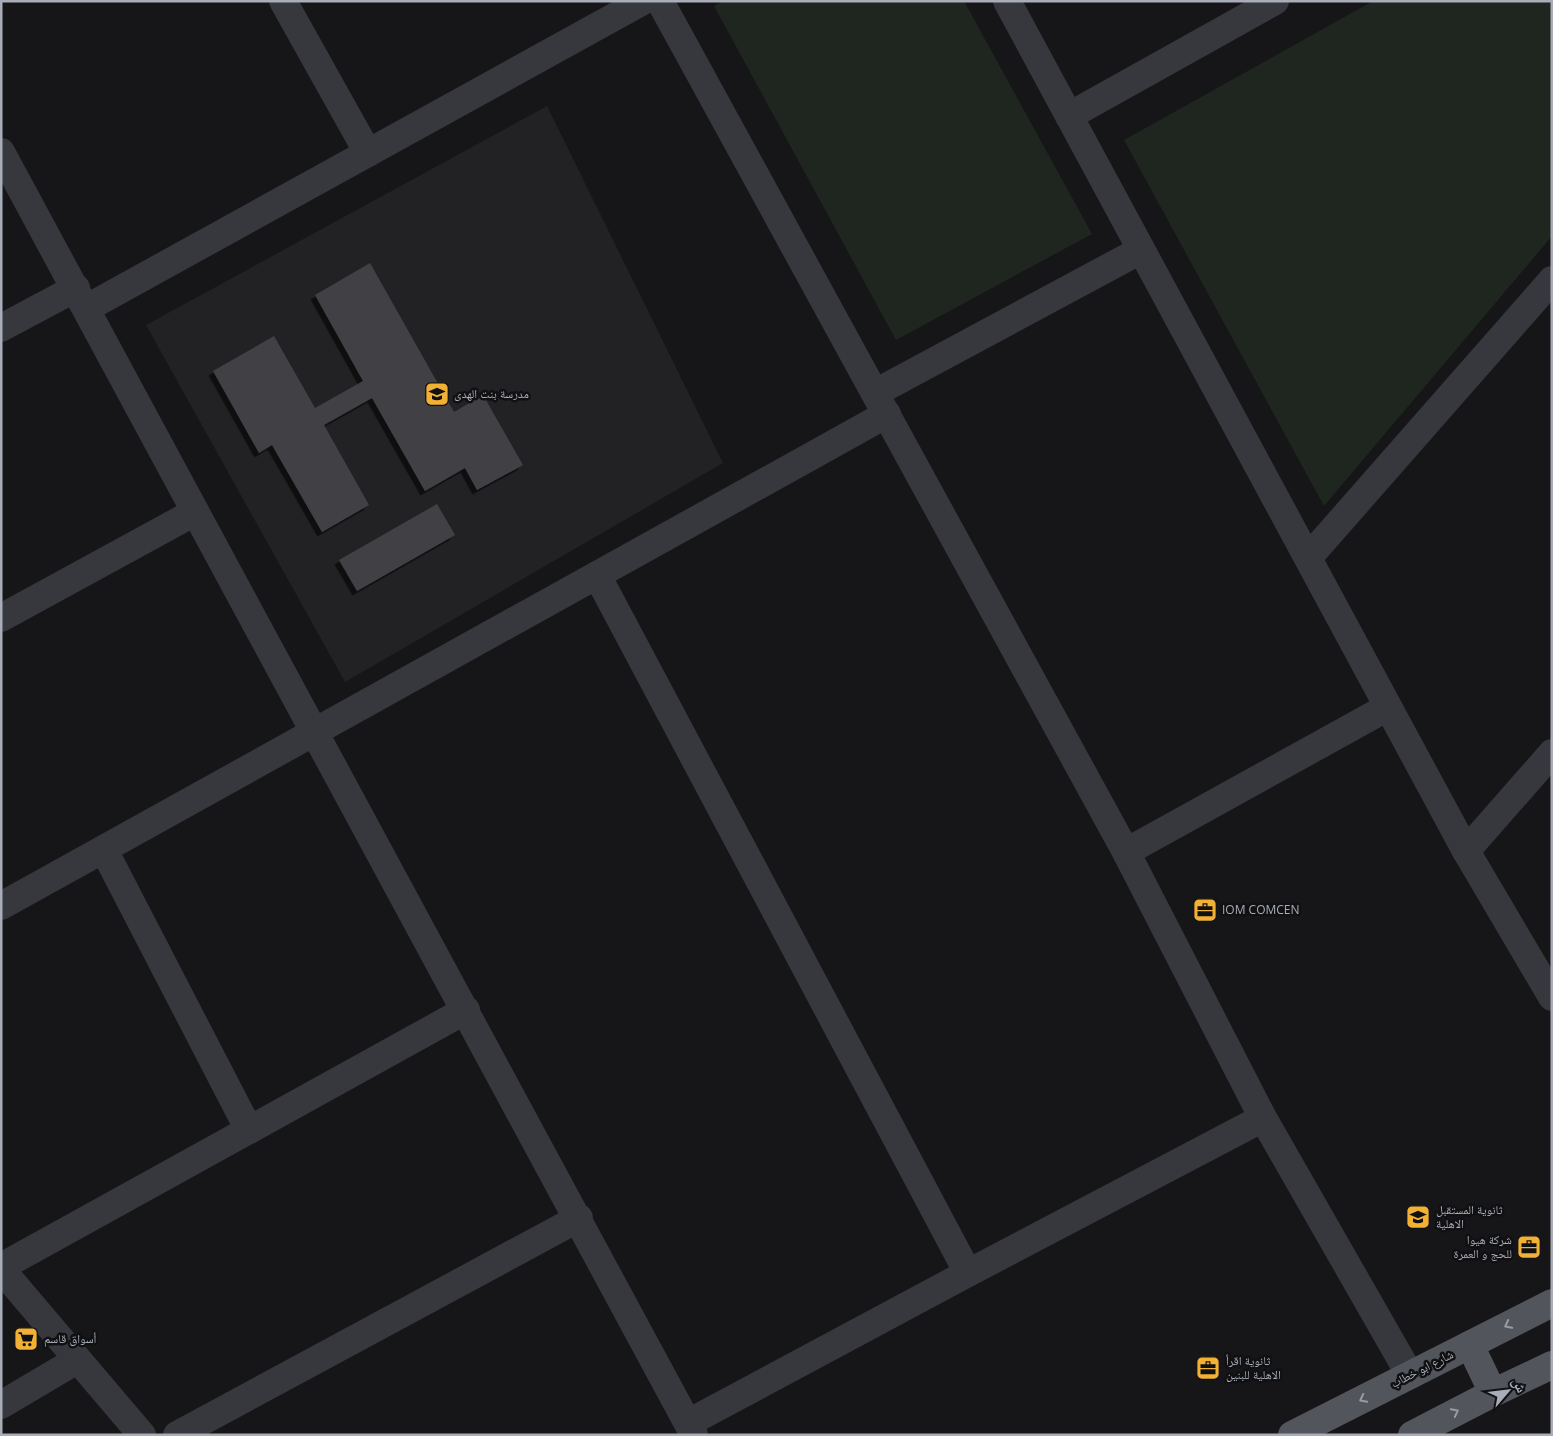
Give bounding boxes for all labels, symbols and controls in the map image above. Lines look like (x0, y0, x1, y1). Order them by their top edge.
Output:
school or university icon: مدرسة بنت الهدی (424, 381, 450, 407)
place label: مدرسة بنت الهدی (454, 385, 529, 402)
office icon: IOM COMCEN (1192, 897, 1218, 923)
place label: IOM COMCEN (1222, 901, 1300, 918)
place label: ثانوية المستقبل الاهلية (1436, 1201, 1503, 1232)
school or university icon: ثانوية المستقبل الاهلية (1405, 1204, 1431, 1230)
place label: شركة هيوا للحج و العمرة (1454, 1231, 1512, 1262)
office icon: شركة هيوا للحج و العمرة (1516, 1234, 1542, 1260)
one-way arrow (1505, 1319, 1514, 1329)
supermarket icon: أسواق قاسم (13, 1326, 39, 1352)
place label: أسواق قاسم (44, 1330, 97, 1347)
street label: شارع ابو خطاب (1387, 1345, 1456, 1392)
place label: ثانوية اقرأ الاهلية للبنين (1226, 1352, 1281, 1383)
office icon: ثانوية اقرأ الاهلية للبنين (1195, 1355, 1221, 1381)
north arrow (1483, 1366, 1533, 1416)
text: ش (1508, 1374, 1532, 1396)
one-way arrow (1360, 1393, 1369, 1403)
one-way arrow (1450, 1408, 1459, 1418)

